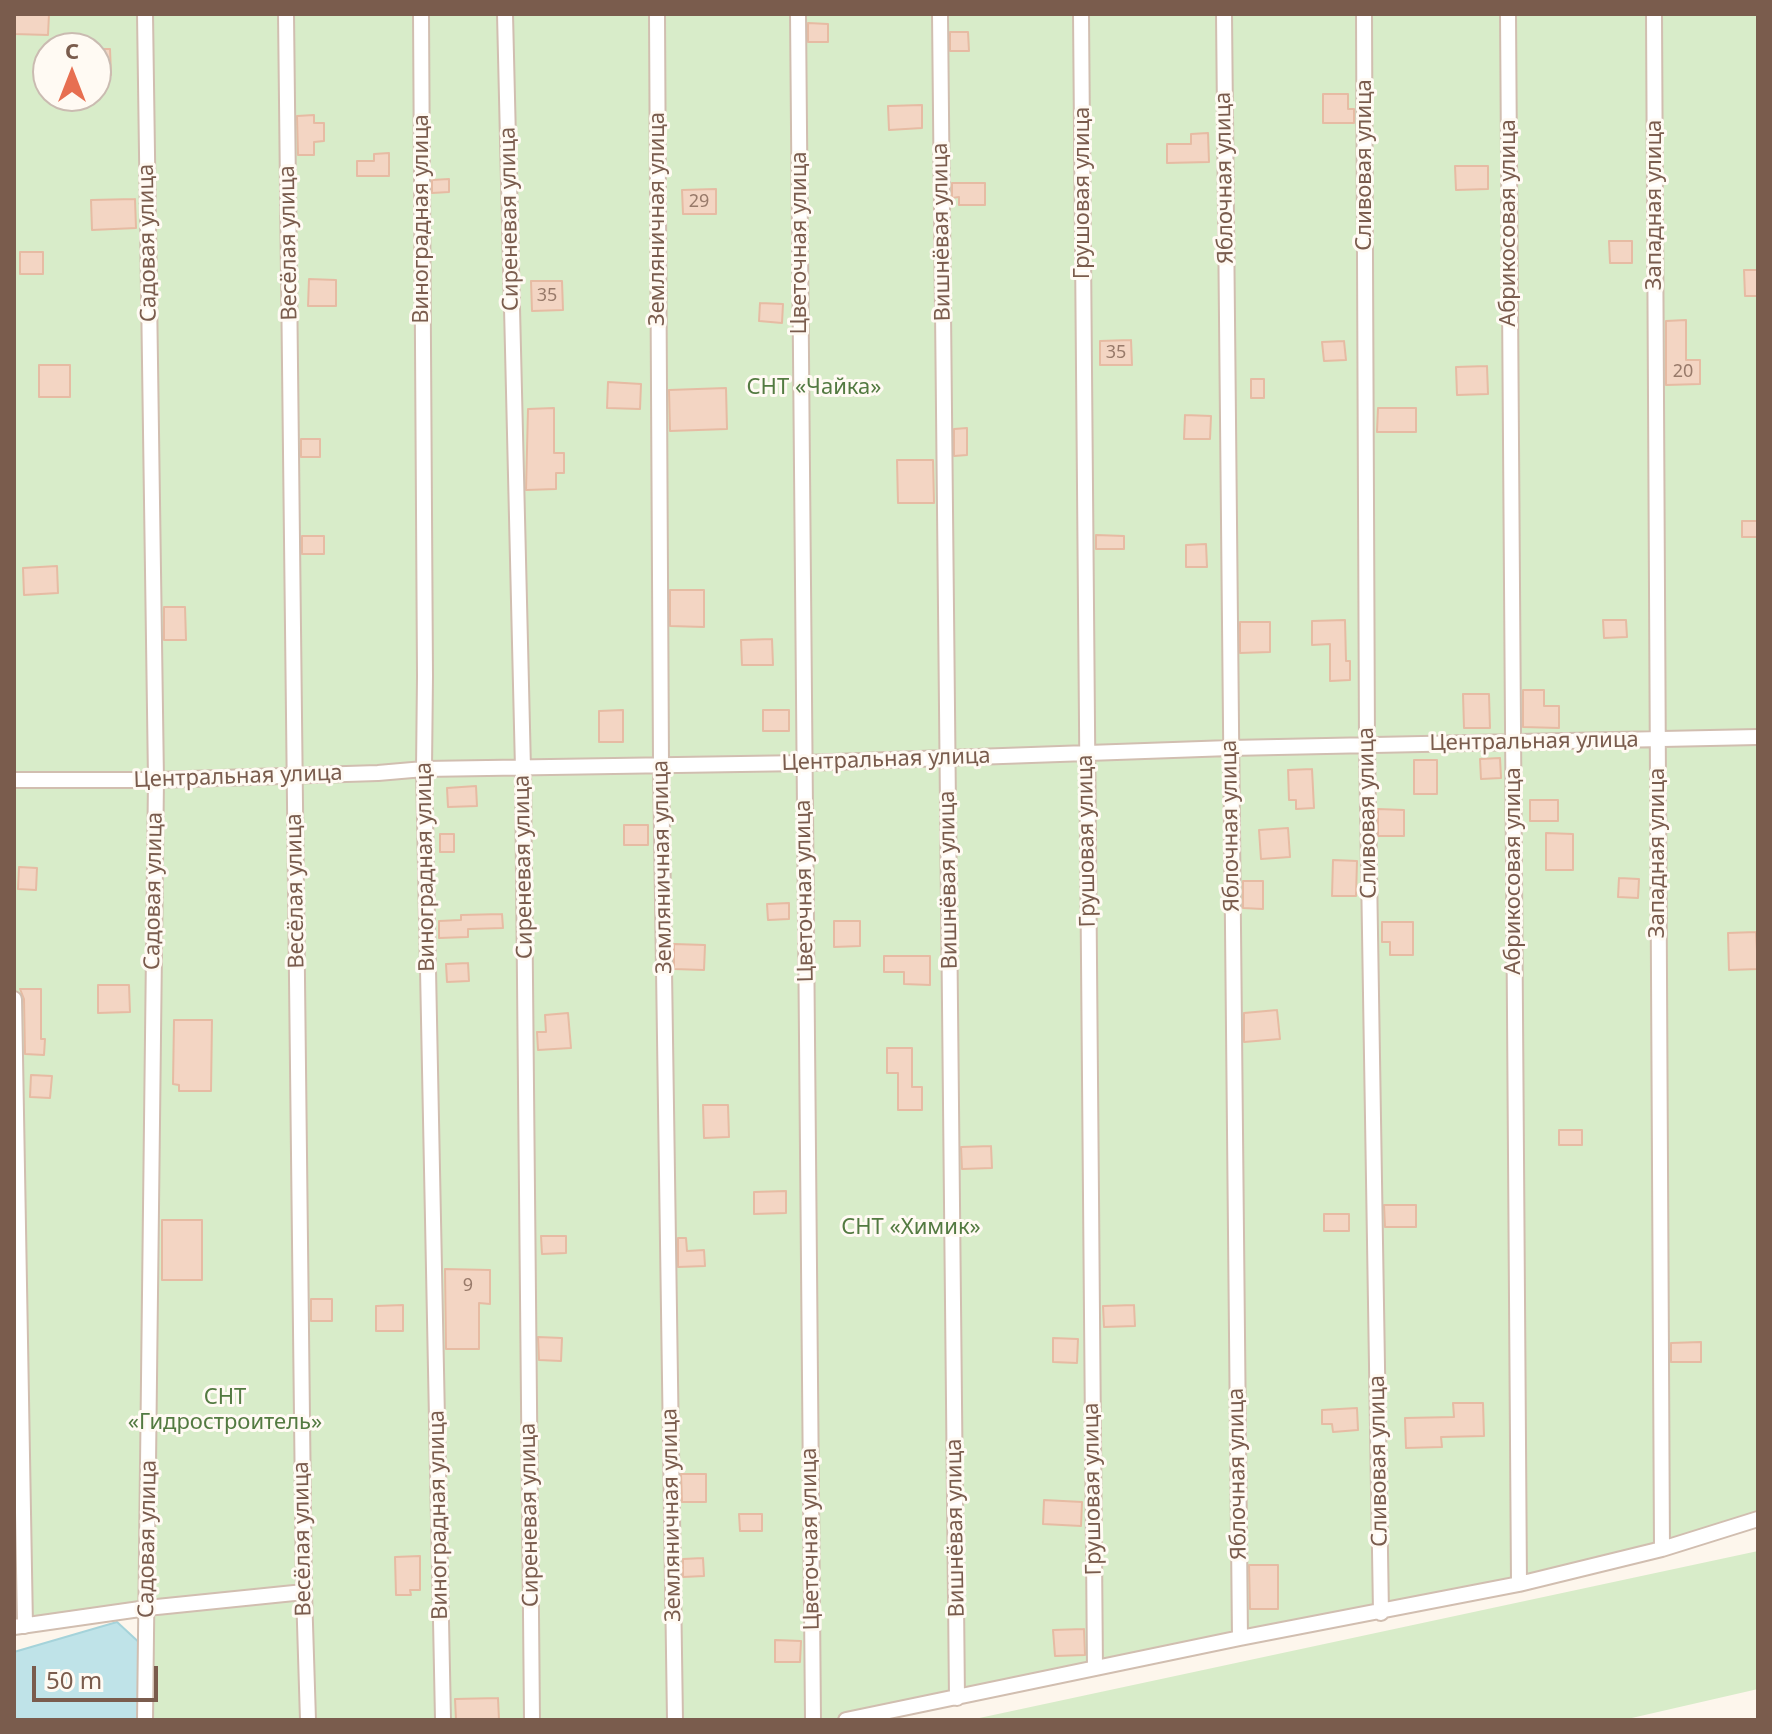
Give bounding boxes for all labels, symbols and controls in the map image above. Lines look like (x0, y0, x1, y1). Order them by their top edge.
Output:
north arrow (32, 32, 112, 112)
text: С (65, 35, 79, 65)
street label: Сливовая улица (1352, 79, 1378, 251)
street label: Яблочная улица (1210, 92, 1240, 264)
street label: Грушовая улица (1070, 107, 1096, 279)
street label: Земляничная улица (645, 112, 671, 326)
street label: Виноградная улица (409, 114, 435, 324)
street label: Абрикосовая улица (1496, 119, 1522, 327)
street label: Западная улица (1642, 120, 1668, 290)
street label: Сиреневая улица (495, 127, 525, 311)
street label: Вишнёвая улица (927, 142, 957, 322)
street label: Цветочная улица (787, 152, 813, 334)
street label: Садовая улица (133, 164, 163, 322)
street label: Весёлая улица (274, 165, 304, 321)
house number: 29 (689, 191, 709, 213)
house number: 35 (537, 285, 557, 307)
house number: 35 (1106, 342, 1126, 364)
house number: 20 (1673, 361, 1693, 383)
park label: СНТ «Чайка» (747, 375, 881, 401)
street label: Сливовая улица (1353, 727, 1383, 899)
street label: Центральная улица (1429, 727, 1639, 757)
street label: Яблочная улица (1216, 740, 1246, 912)
street label: Центральная улица (781, 743, 991, 777)
street label: Грушовая улица (1072, 754, 1102, 928)
street label: Центральная улица (133, 760, 343, 794)
street label: Земляничная улица (648, 760, 678, 974)
street label: Виноградная улица (411, 762, 441, 972)
street label: Абрикосовая улица (1501, 767, 1527, 975)
street label: Западная улица (1645, 768, 1671, 938)
street label: Сиреневая улица (509, 775, 539, 959)
street label: Вишнёвая улица (934, 790, 964, 970)
street label: Цветочная улица (790, 799, 820, 983)
street label: Садовая улица (139, 812, 169, 970)
street label: Весёлая улица (281, 813, 311, 969)
park label: СНТ «Химик» (841, 1215, 981, 1241)
house number: 9 (463, 1275, 473, 1297)
street label: Сливовая улица (1364, 1375, 1394, 1547)
park label: СНТ «Гидростроитель» (128, 1385, 322, 1436)
street label: Яблочная улица (1223, 1388, 1253, 1560)
street label: Грушовая улица (1078, 1402, 1108, 1576)
street label: Земляничная улица (657, 1408, 687, 1622)
street label: Виноградная улица (424, 1410, 454, 1620)
street label: Сиреневая улица (515, 1423, 545, 1607)
street label: Вишнёвая улица (941, 1438, 971, 1618)
street label: Цветочная улица (796, 1447, 826, 1631)
street label: Садовая улица (133, 1460, 163, 1618)
street label: Весёлая улица (288, 1461, 318, 1617)
scale bar (36, 1650, 162, 1700)
text: 50 m (46, 1663, 102, 1696)

